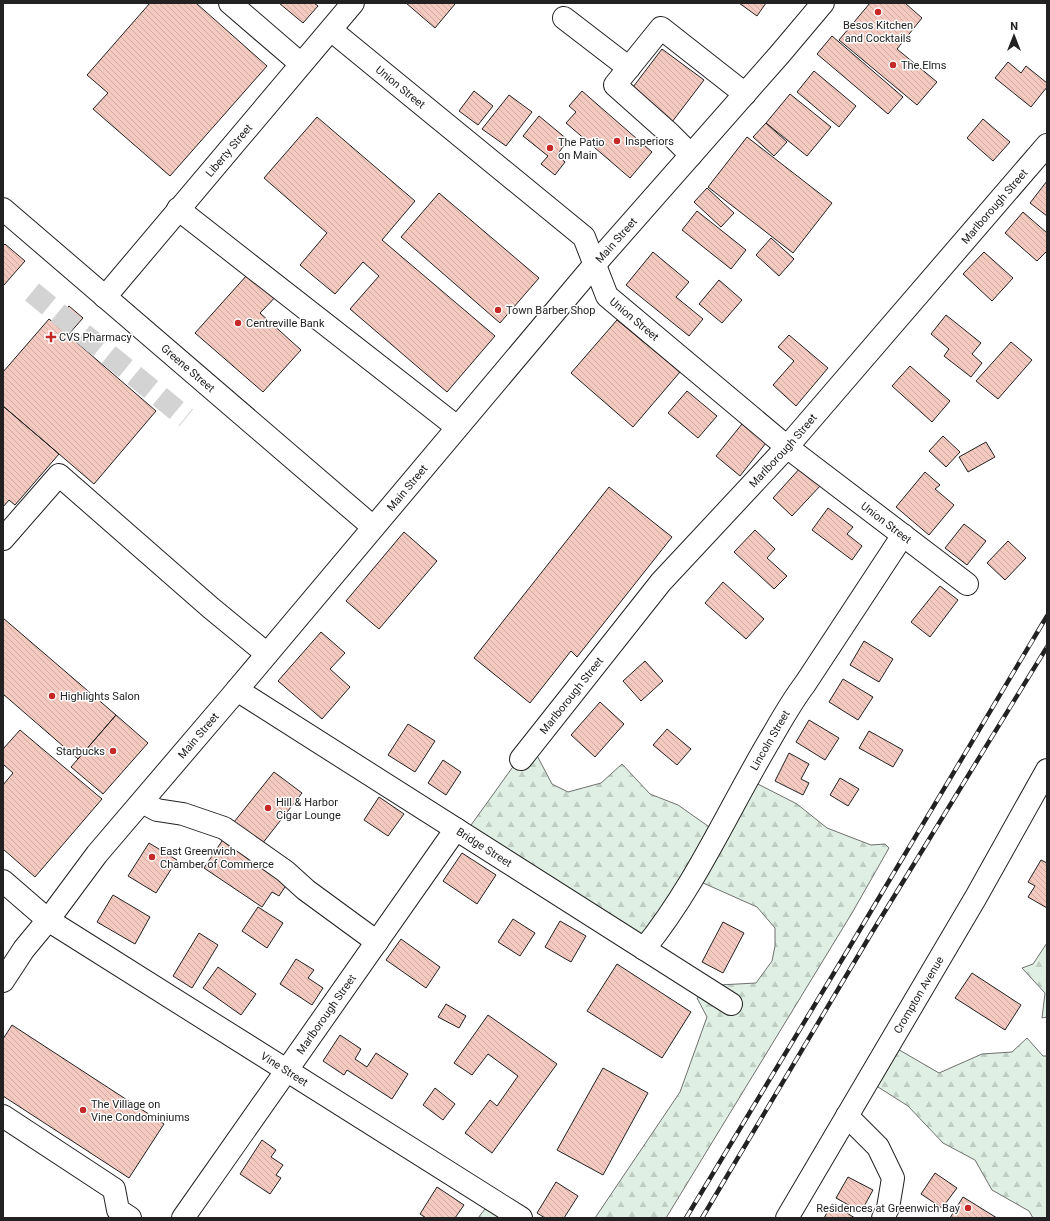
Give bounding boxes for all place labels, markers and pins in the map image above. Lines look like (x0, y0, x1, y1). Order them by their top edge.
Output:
marker: Besos Kitchen and Cocktails (873, 7, 883, 17)
place label: Besos Kitchen and Cocktails (843, 19, 913, 45)
place label: The Elms (901, 59, 947, 72)
marker: The Elms (888, 60, 898, 70)
place label: Insperiors (625, 135, 674, 148)
place label: The Patio on Main (558, 136, 605, 162)
marker: Insperiors (612, 136, 622, 146)
marker: The Patio on Main (545, 143, 555, 153)
place label: Town Barber Shop (506, 304, 595, 317)
marker: Town Barber Shop (493, 305, 503, 315)
place label: Centreville Bank (246, 317, 325, 330)
marker: Centreville Bank (233, 318, 243, 328)
place label: CVS Pharmacy (59, 331, 133, 344)
marker: CVS Pharmacy (46, 332, 56, 342)
place label: Highlights Salon (60, 690, 140, 703)
marker: Highlights Salon (47, 691, 57, 701)
place label: Starbucks (56, 745, 105, 758)
marker: Starbucks (108, 746, 118, 756)
place label: Hill & Harbor Cigar Lounge (276, 796, 341, 822)
marker: Hill & Harbor Cigar Lounge (263, 803, 273, 813)
place label: East Greenwich Chamber of Commerce (160, 845, 274, 871)
marker: East Greenwich Chamber of Commerce (147, 852, 157, 862)
place label: The Village on Vine Condominiums (91, 1098, 190, 1124)
marker: The Village on Vine Condominiums (78, 1105, 88, 1115)
place label: Residences at Greenwich Bay (816, 1202, 961, 1215)
marker: Residences at Greenwich Bay (963, 1203, 973, 1213)

